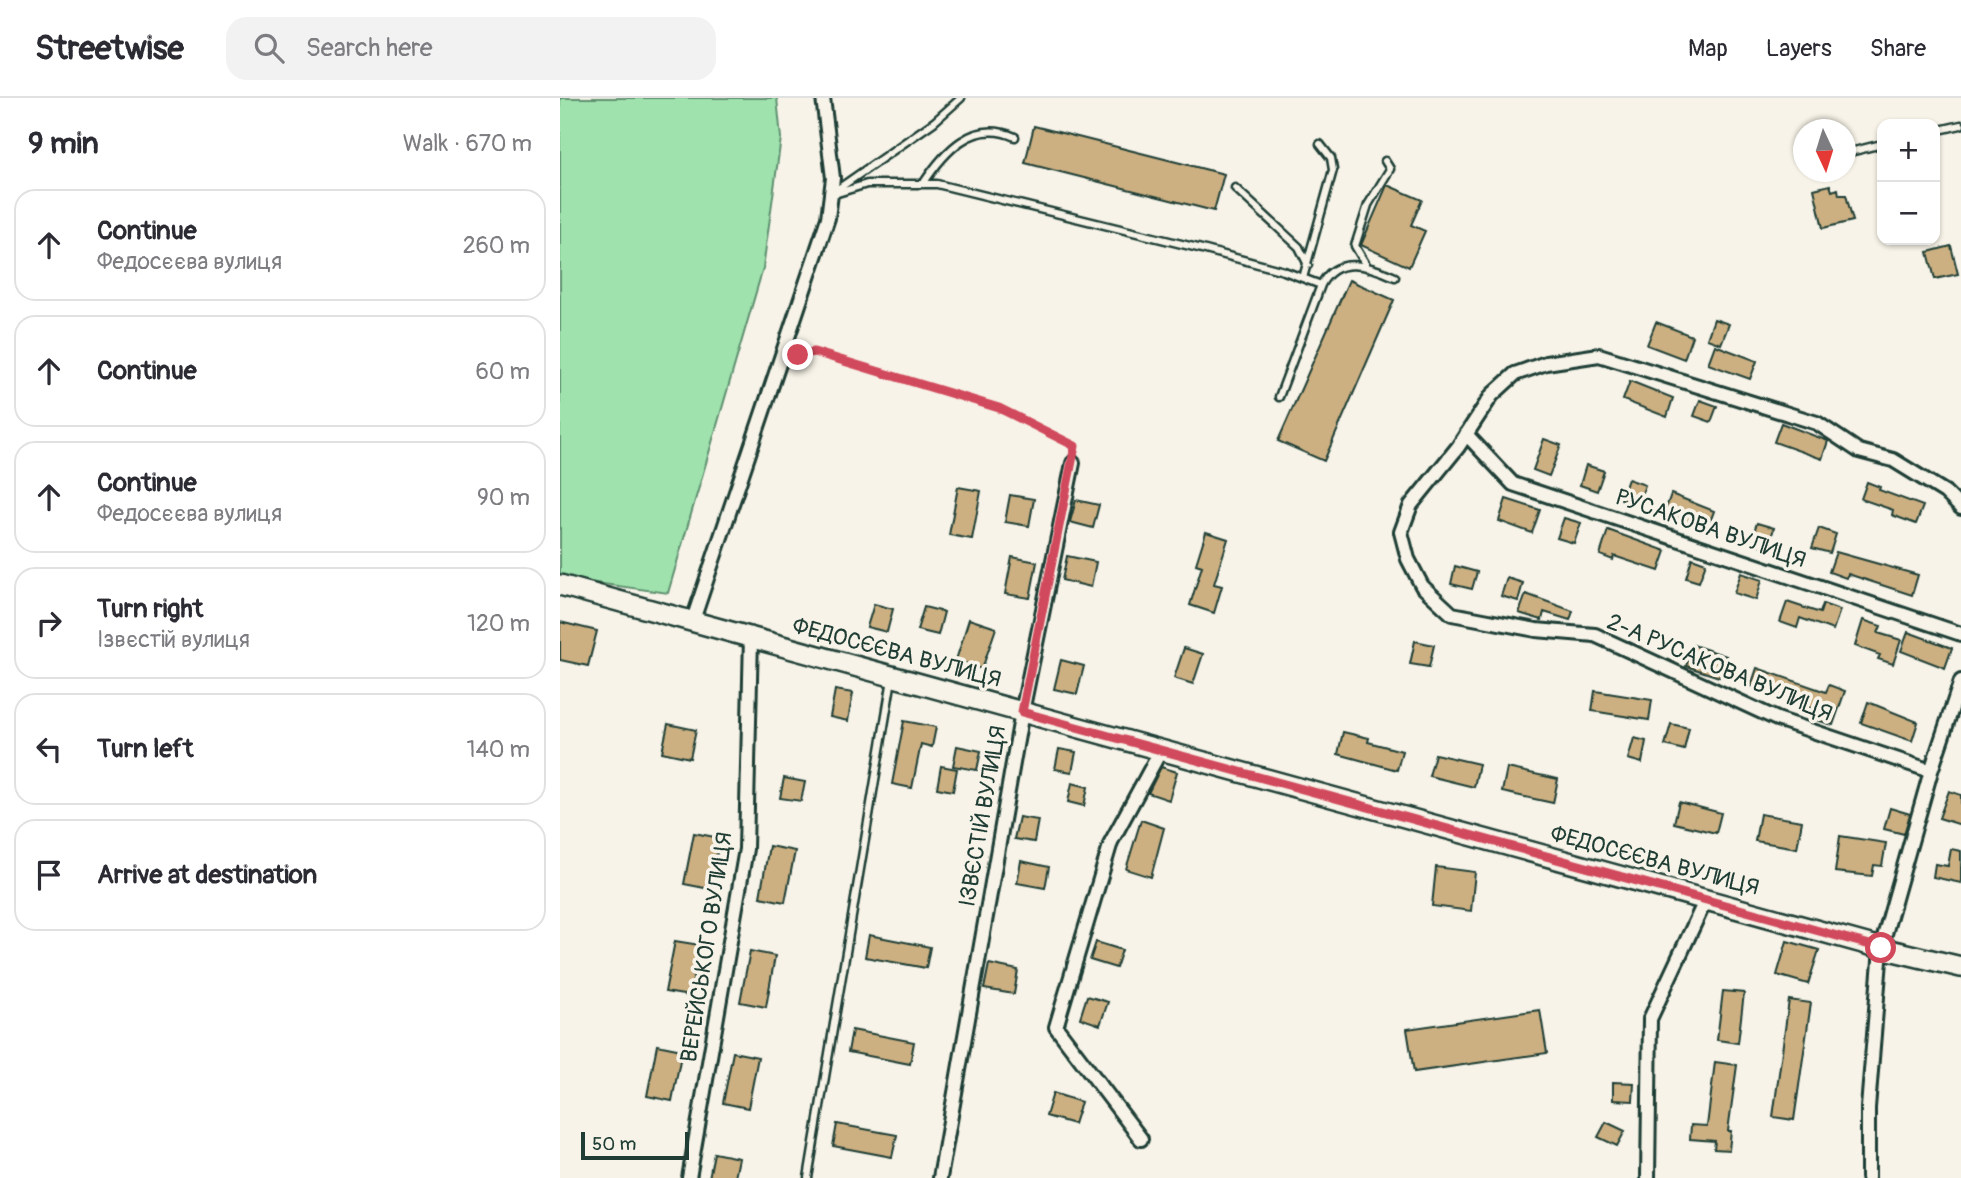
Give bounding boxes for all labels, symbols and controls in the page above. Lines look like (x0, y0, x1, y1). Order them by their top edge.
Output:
search box (226, 17, 716, 80)
text: Streetwise (35, 28, 184, 69)
icon: search (250, 29, 288, 67)
text: Search here (306, 32, 433, 64)
text: Map (1688, 34, 1728, 63)
text: Layers (1766, 34, 1832, 63)
text: Share (1870, 34, 1926, 63)
north arrow (1793, 119, 1856, 182)
map controls (1877, 119, 1940, 245)
button: + (1877, 119, 1940, 182)
text: 9 min (28, 125, 99, 162)
text: Walk · 670 m (403, 129, 532, 158)
button: − (1877, 182, 1940, 245)
text: Continue (97, 215, 197, 247)
icon: ahead (30, 226, 68, 264)
text: 260 m (463, 231, 530, 260)
text: Федосєєва вулиця (97, 247, 282, 276)
route end (782, 339, 813, 370)
icon: ahead (30, 352, 68, 390)
text: Continue (97, 355, 197, 387)
text: 60 m (475, 357, 530, 386)
text: Continue (97, 467, 197, 499)
icon: ahead (30, 478, 68, 516)
street label: РУСАКОВА ВУЛИЦЯ (1612, 482, 1810, 575)
text: 90 m (477, 483, 530, 512)
text: Федосєєва вулиця (97, 499, 282, 528)
text: Turn right (97, 593, 203, 625)
icon: right (30, 604, 68, 642)
street label: 2-А РУСАКОВА ВУЛИЦЯ (1603, 607, 1837, 728)
text: 120 m (467, 609, 530, 638)
street label: ФЕДОСЄЄВА ВУЛИЦЯ (789, 611, 1004, 694)
text: Ізвєстій вулиця (97, 625, 250, 654)
street label: ІЗВЄСТІЙ ВУЛИЦЯ (952, 723, 1013, 909)
icon: left (30, 730, 68, 768)
text: Turn left (97, 733, 193, 765)
text: 140 m (467, 735, 530, 764)
street label: ФЕДОСЄЄВА ВУЛИЦЯ (1547, 819, 1762, 902)
street label: ВЕРЕЙСЬКОГО ВУЛИЦЯ (674, 830, 739, 1064)
icon: arrive (30, 856, 68, 894)
text: Arrive at destination (97, 859, 317, 891)
route start (1865, 932, 1896, 963)
scale bar (581, 1129, 690, 1161)
text: 50 m (592, 1132, 636, 1156)

